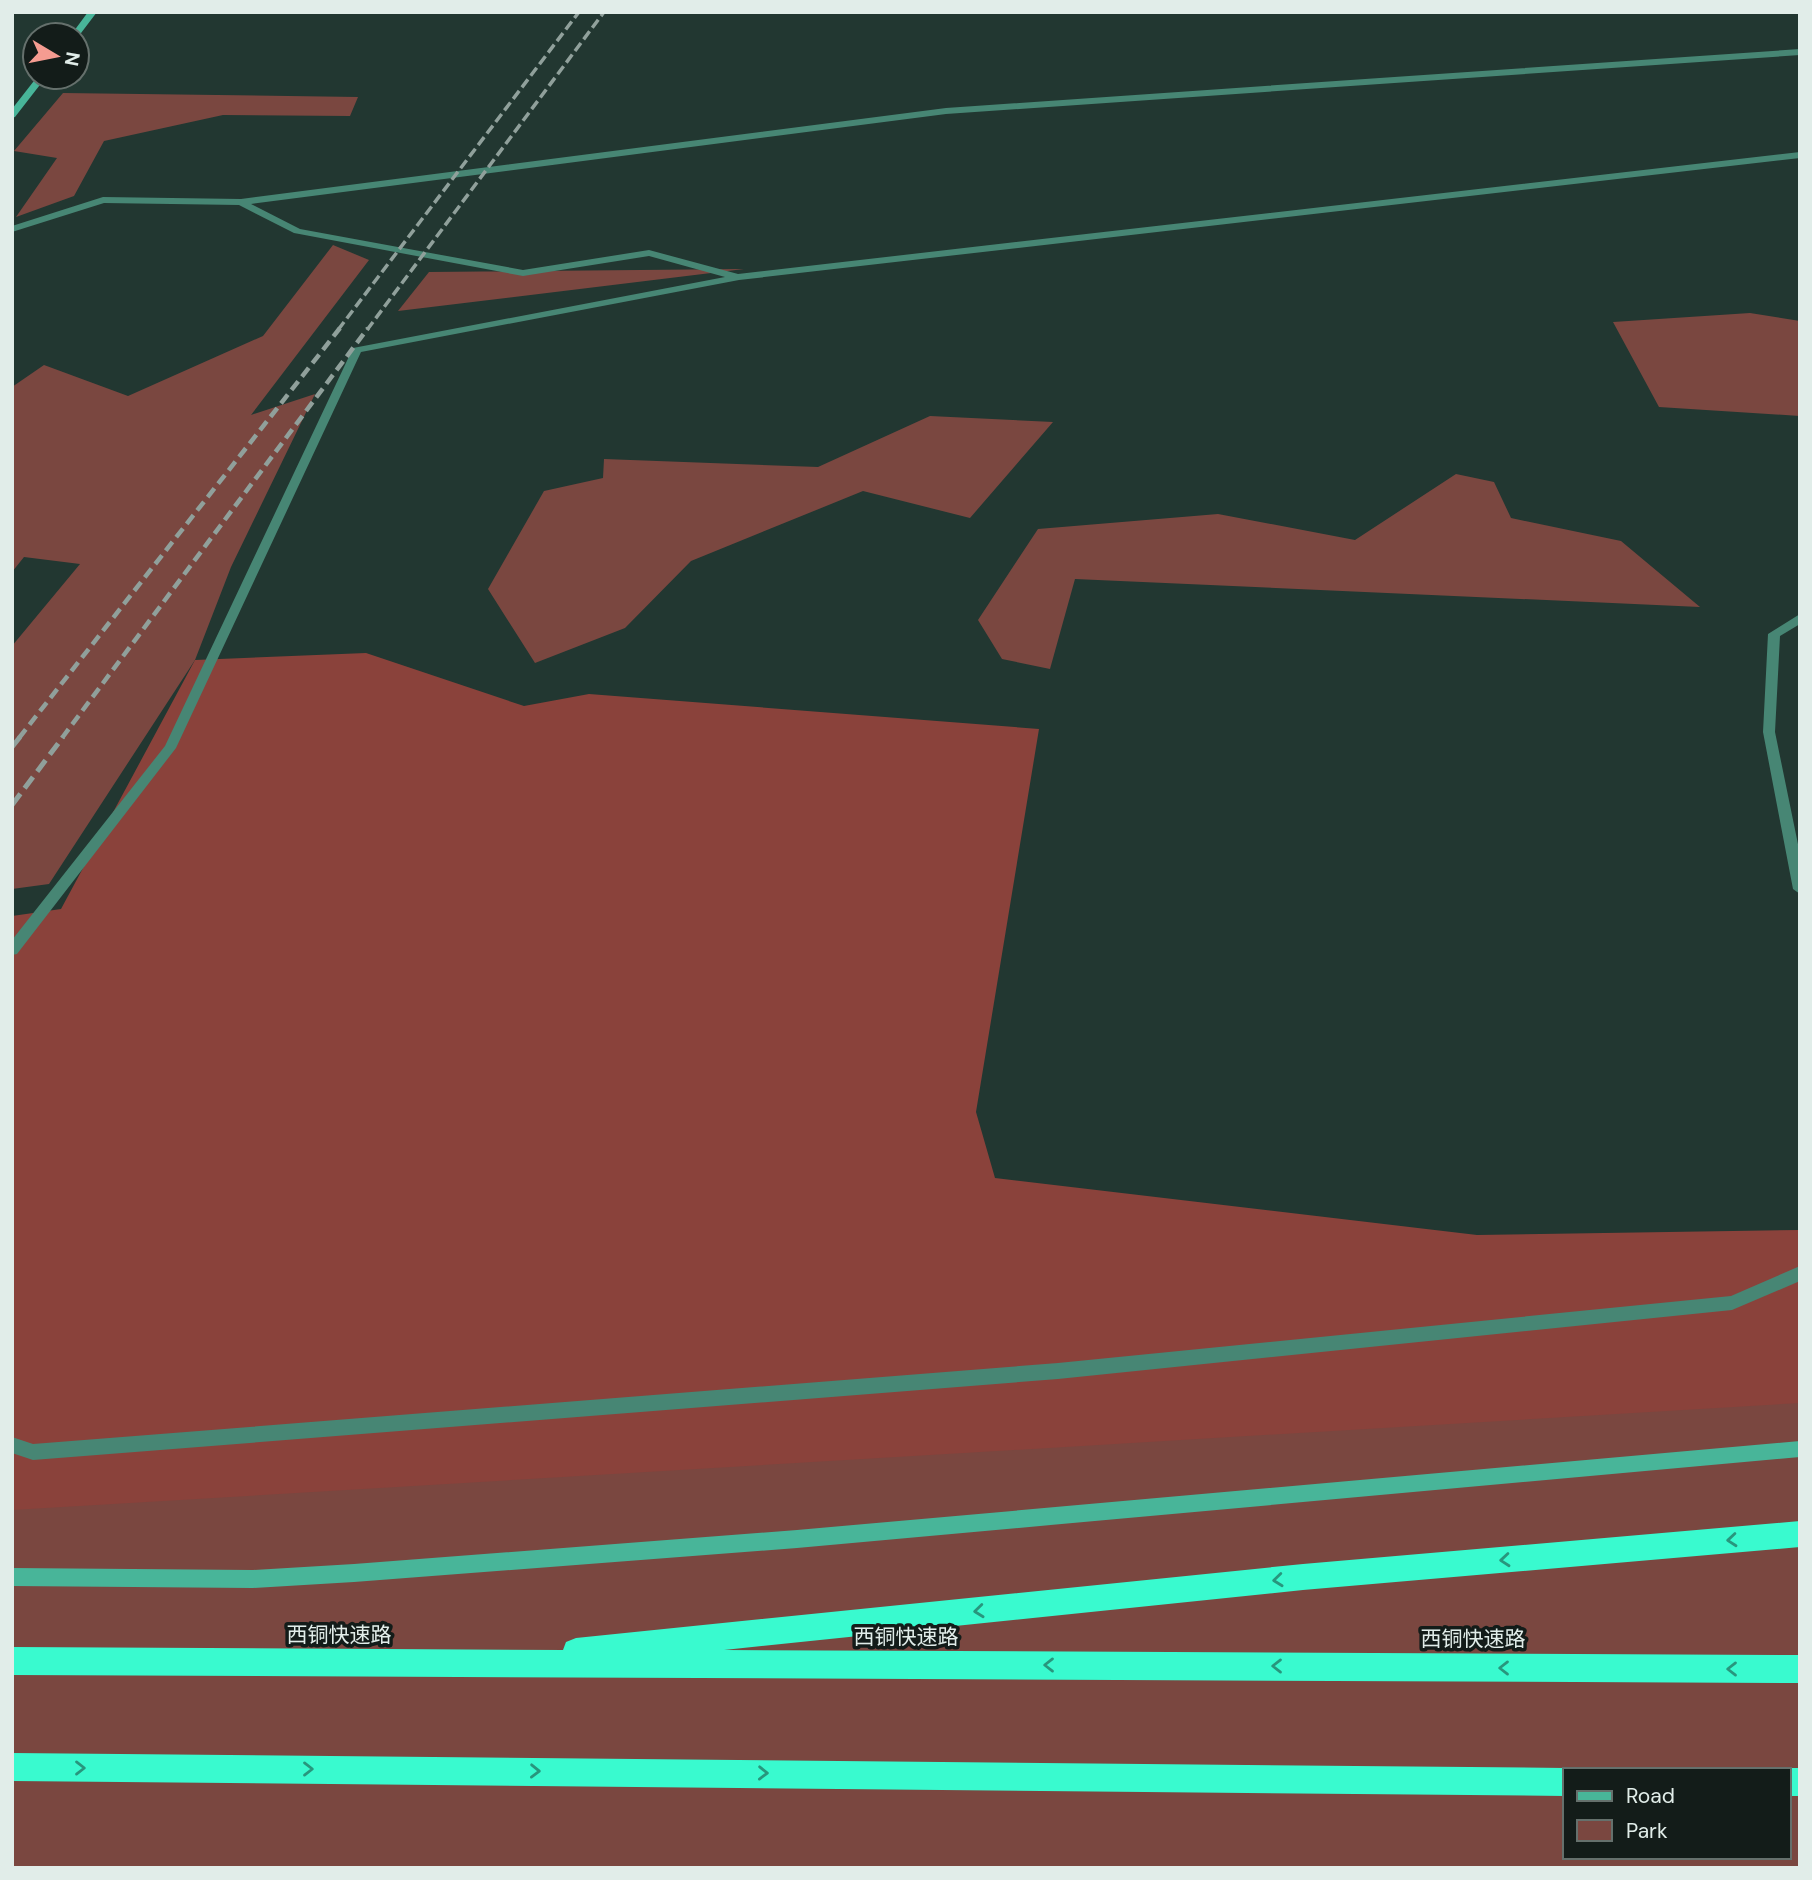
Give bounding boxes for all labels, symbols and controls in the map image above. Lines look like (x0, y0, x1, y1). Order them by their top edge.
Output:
north arrow (21, 21, 91, 91)
text: N (59, 50, 86, 68)
one-way arrow (1726, 1532, 1737, 1547)
one-way arrow (1499, 1552, 1510, 1567)
one-way arrow (1273, 1572, 1284, 1587)
one-way arrow (973, 1603, 985, 1618)
street label: 西铜快速路 (287, 1621, 392, 1649)
street label: 西铜快速路 (854, 1623, 959, 1651)
street label: 西铜快速路 (1421, 1625, 1526, 1653)
one-way arrow (1043, 1657, 1054, 1673)
one-way arrow (1271, 1658, 1281, 1674)
one-way arrow (1498, 1660, 1509, 1675)
one-way arrow (1726, 1661, 1736, 1677)
one-way arrow (76, 1760, 86, 1776)
one-way arrow (303, 1761, 314, 1777)
one-way arrow (531, 1763, 541, 1779)
one-way arrow (758, 1766, 769, 1781)
legend (1563, 1768, 1791, 1859)
text: Road (1626, 1782, 1675, 1810)
text: Park (1626, 1817, 1668, 1845)

